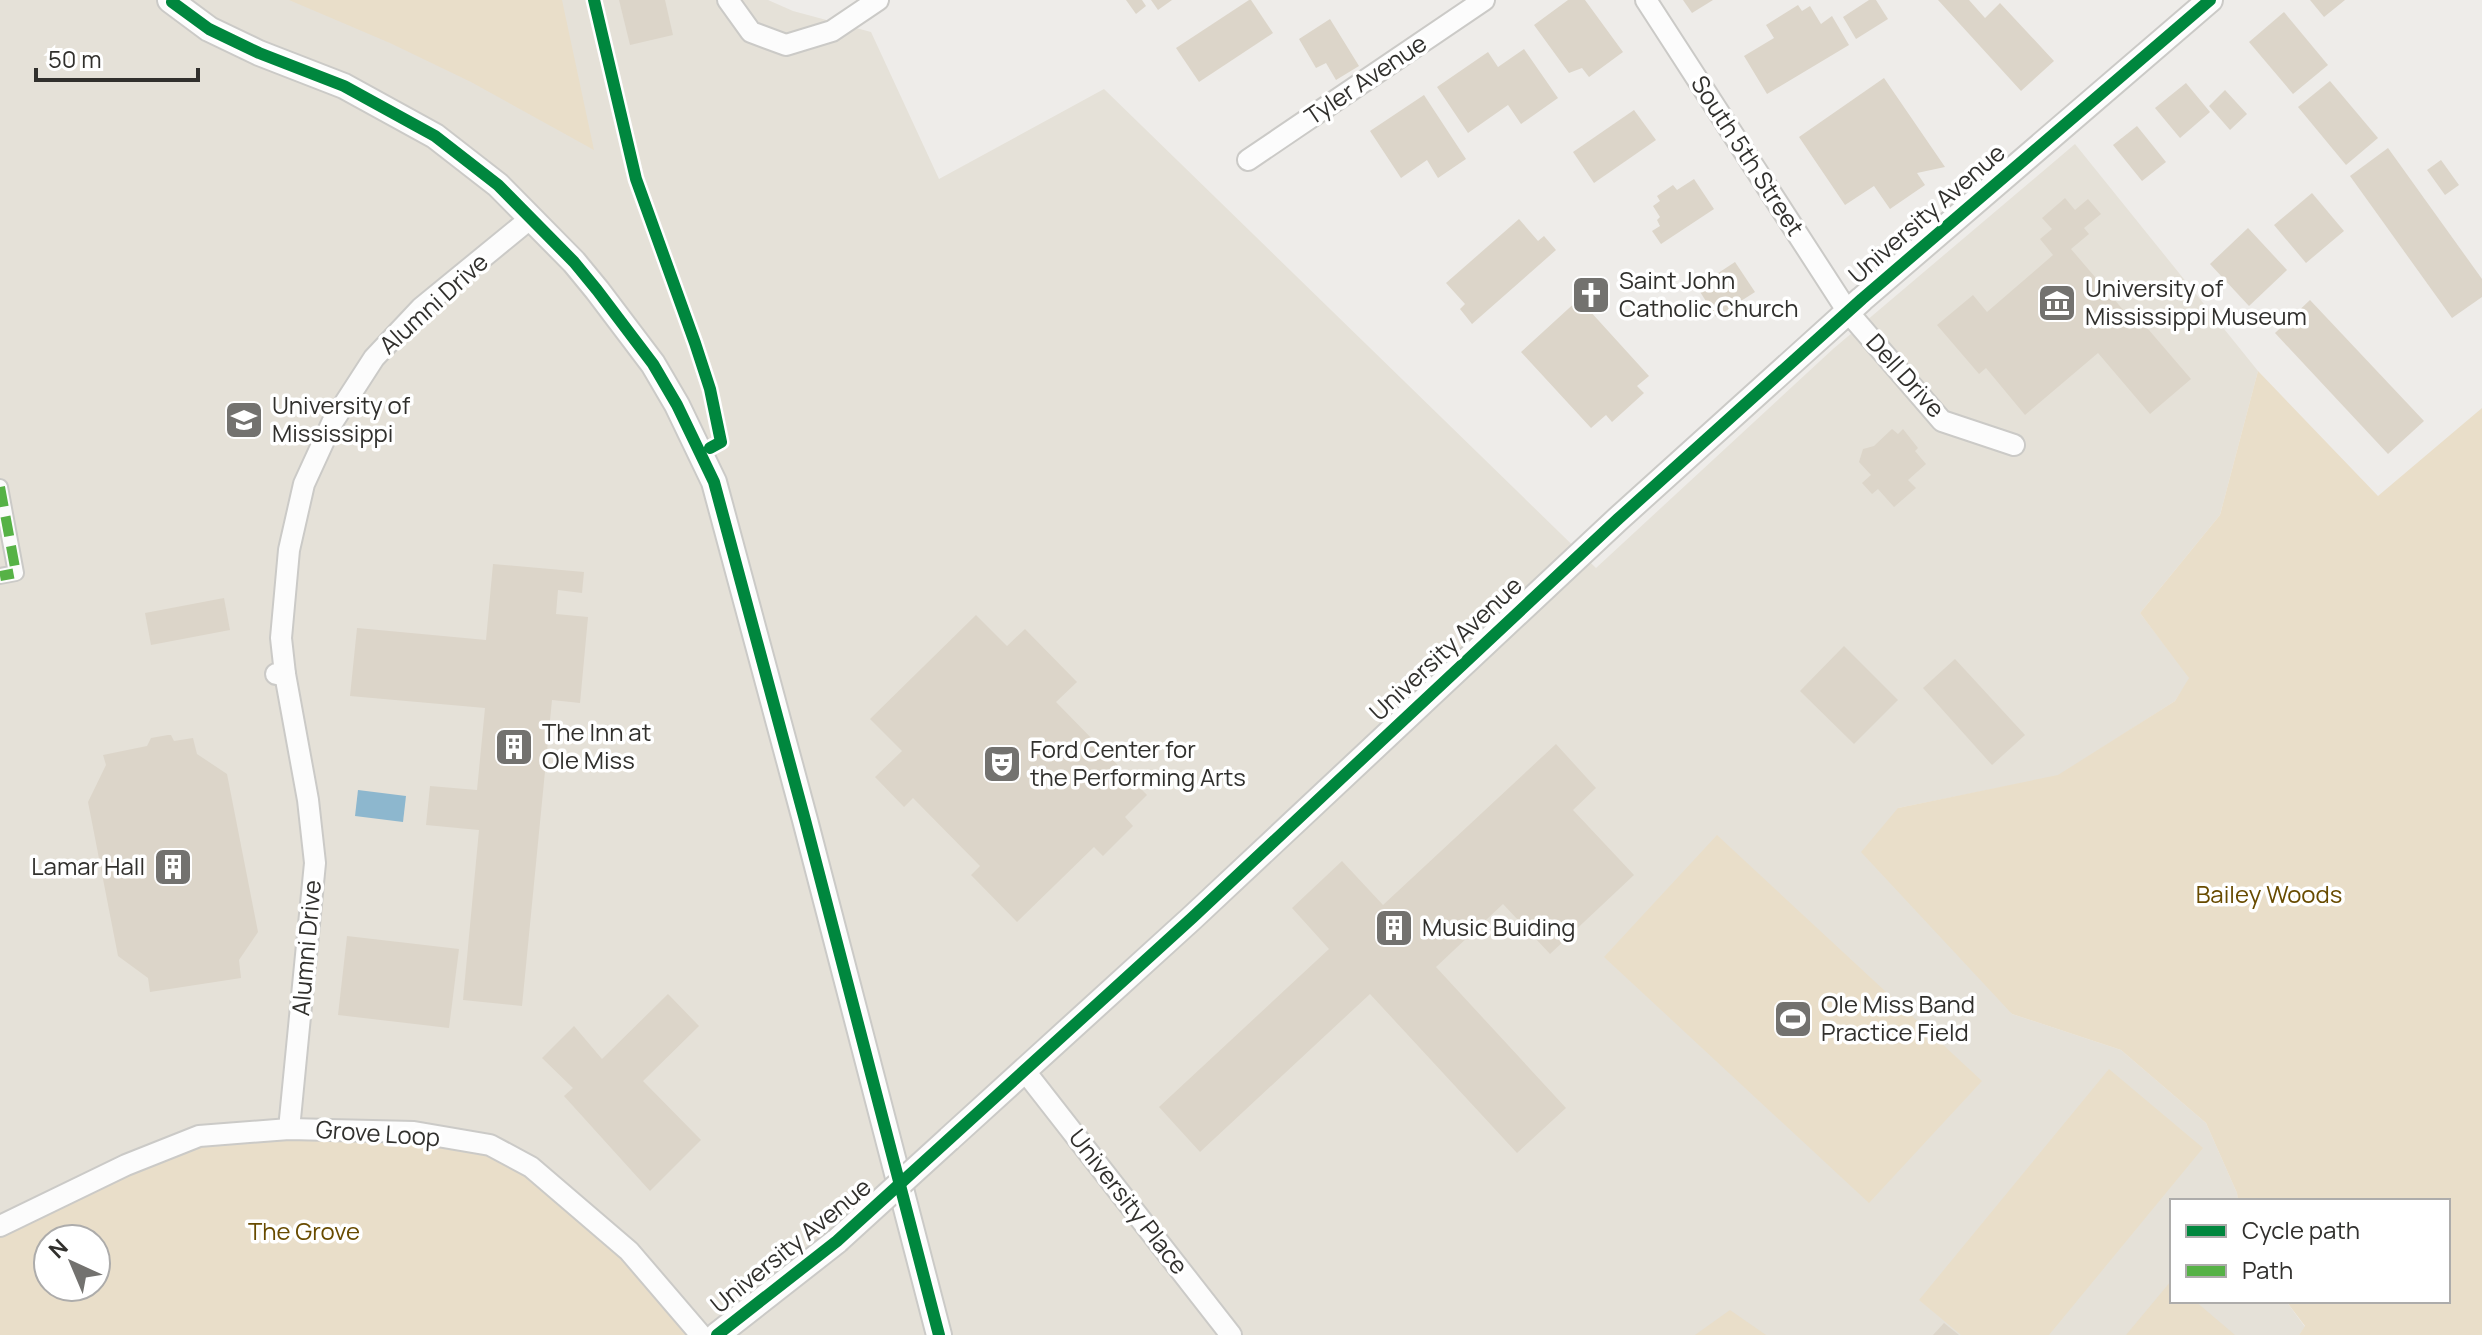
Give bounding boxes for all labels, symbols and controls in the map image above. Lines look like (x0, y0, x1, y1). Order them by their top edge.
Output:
street label: Tyler Avenue (1298, 26, 1433, 132)
scale bar (36, 32, 198, 82)
text: 50 m (48, 42, 102, 75)
street label: South 5th Street (1684, 69, 1812, 242)
street label: University Avenue (1841, 136, 2011, 290)
street label: Alumni Drive (371, 245, 495, 361)
place label: Saint John Catholic Church (1619, 263, 1799, 324)
place label: University of Mississippi Museum (2085, 271, 2307, 332)
church icon: Saint John Catholic Church (1570, 274, 1612, 316)
museum icon: University of Mississippi Museum (2036, 282, 2078, 324)
street label: Dell Drive (1860, 326, 1953, 424)
place label: University of Mississippi (272, 388, 411, 449)
school or university icon: University of Mississippi (223, 399, 265, 441)
street label: University Avenue (1361, 568, 1529, 727)
place label: The Inn at Ole Miss (542, 715, 651, 776)
building icon: The Inn at Ole Miss (493, 726, 535, 768)
place label: Ford Center for the Performing Arts (1030, 732, 1246, 793)
theatre icon: Ford Center for the Performing Arts (981, 743, 1023, 785)
building icon: Lamar Hall (152, 846, 194, 888)
place label: Lamar Hall (31, 849, 145, 882)
park label: Bailey Woods (2196, 877, 2342, 910)
street label: Alumni Drive (283, 879, 328, 1017)
building icon: Music Buiding (1373, 907, 1415, 949)
place label: Music Buiding (1422, 910, 1576, 943)
place label: Ole Miss Band Practice Field (1821, 987, 1975, 1048)
sports icon: Ole Miss Band Practice Field (1772, 998, 1814, 1040)
street label: Grove Loop (315, 1112, 441, 1153)
street label: University Place (1062, 1122, 1196, 1281)
street label: University Avenue (703, 1170, 877, 1320)
legend (2170, 1199, 2450, 1303)
text: Cycle path (2242, 1213, 2360, 1246)
park label: The Grove (248, 1214, 360, 1247)
north arrow (32, 1223, 112, 1303)
text: N (42, 1232, 74, 1265)
text: Path (2242, 1253, 2293, 1286)

